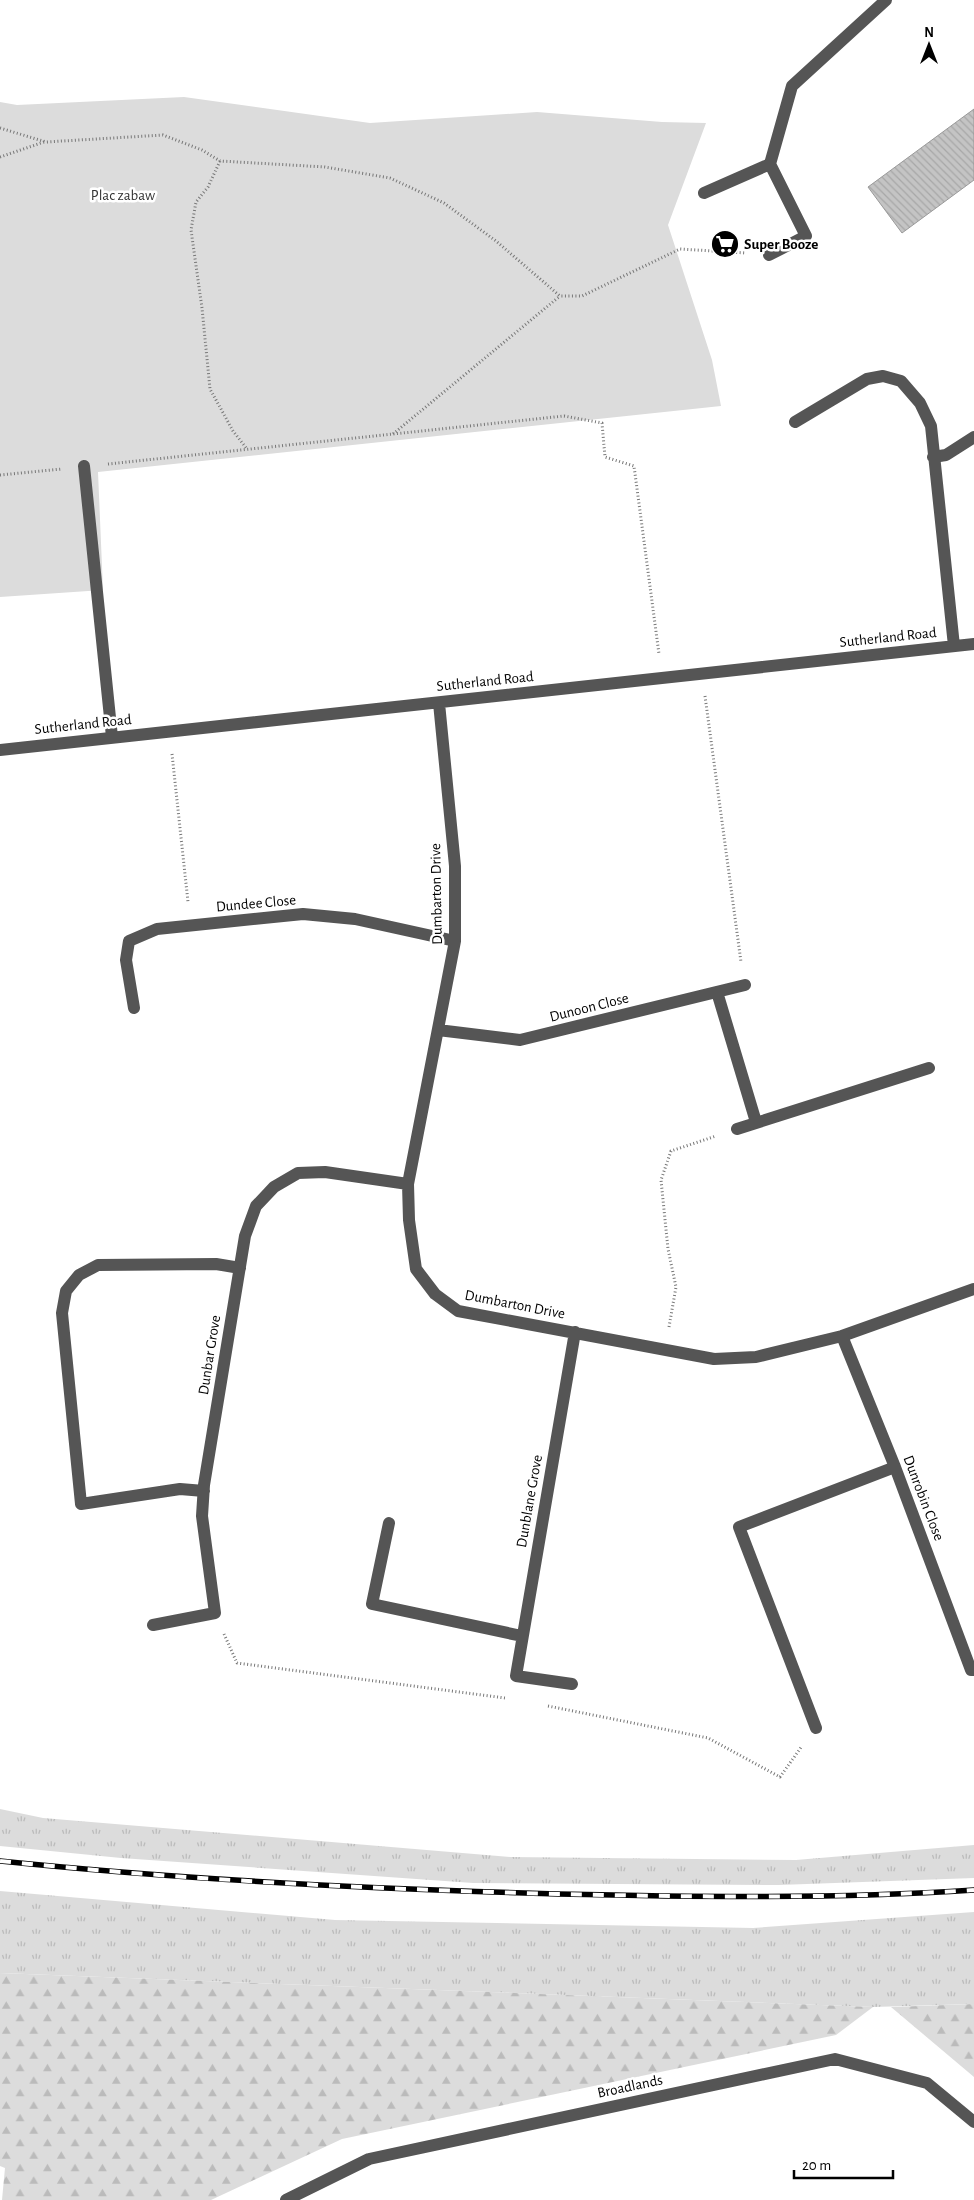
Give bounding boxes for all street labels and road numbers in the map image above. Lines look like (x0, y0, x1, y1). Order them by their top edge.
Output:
street label: Sutherland Road (839, 625, 937, 650)
street label: Sutherland Road (436, 669, 534, 694)
street label: Sutherland Road (34, 712, 132, 737)
street label: Dumbarton Drive (428, 843, 445, 945)
street label: Dundee Close (215, 893, 297, 914)
street label: Dunoon Close (548, 990, 630, 1025)
street label: Dumbarton Drive (464, 1287, 566, 1322)
street label: Dunbar Grove (196, 1314, 223, 1396)
street label: Dunblane Grove (514, 1453, 545, 1549)
street label: Dunrobin Close (900, 1454, 947, 1543)
street label: Broadlands (596, 2072, 664, 2101)

